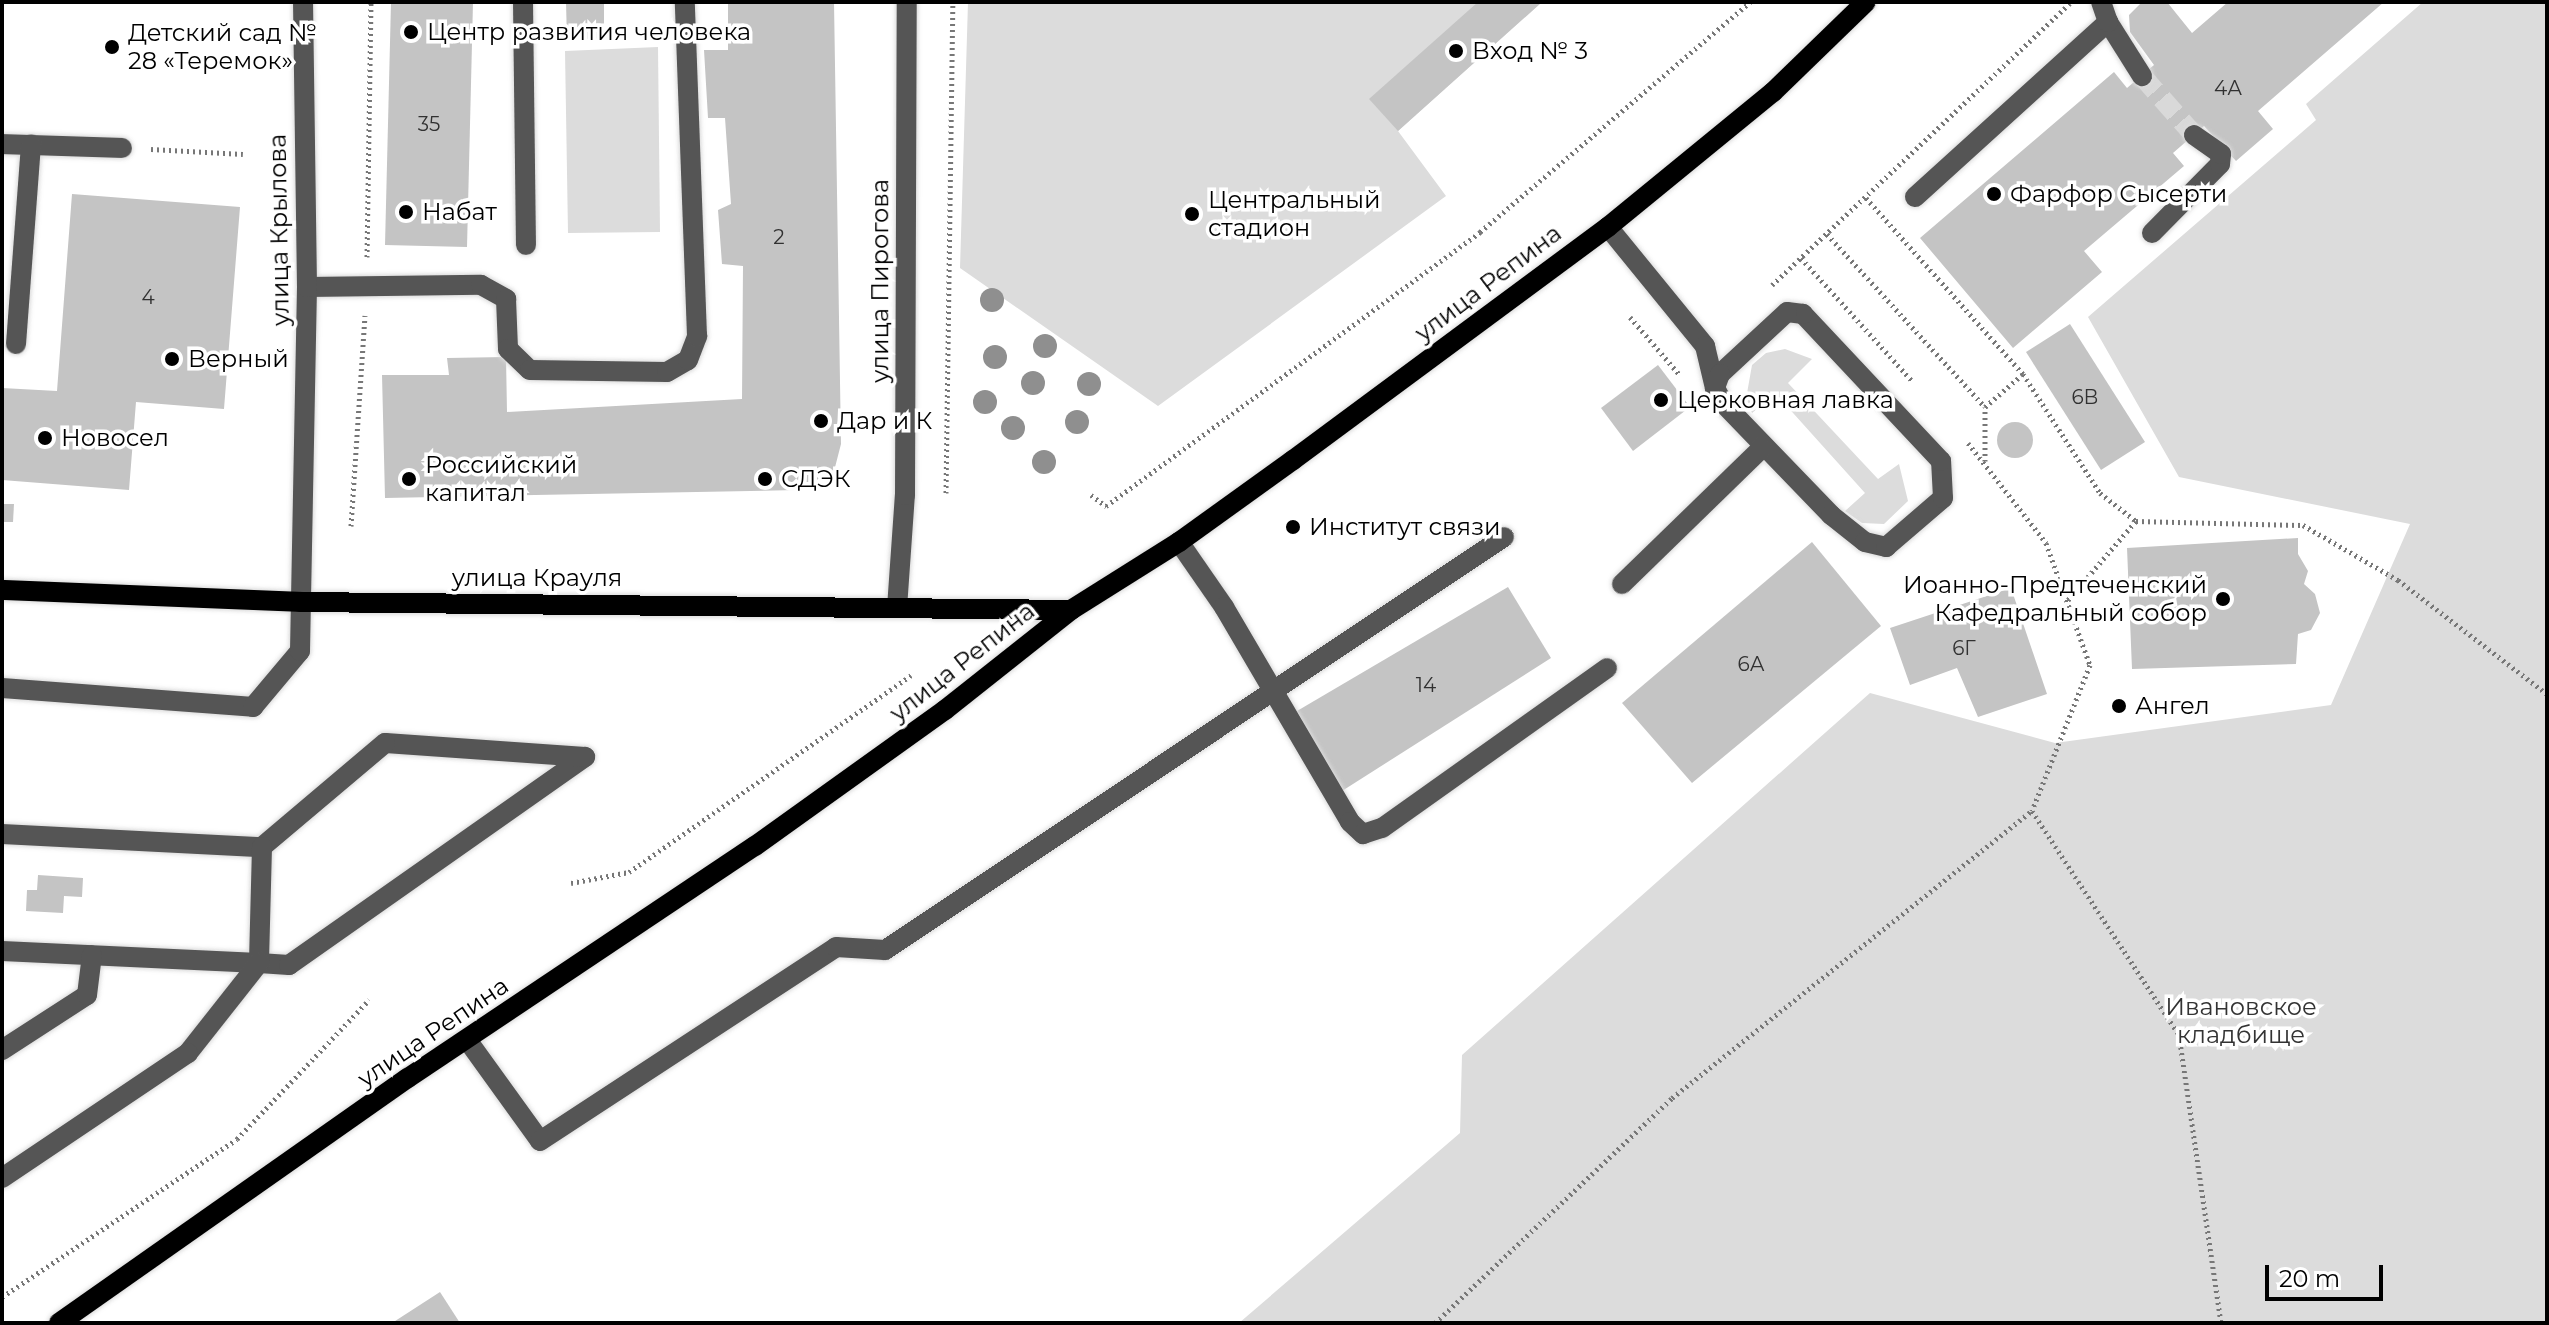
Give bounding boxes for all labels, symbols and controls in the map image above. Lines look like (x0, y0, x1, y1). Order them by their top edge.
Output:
place label: Центр развития человека (427, 18, 751, 46)
place label: Детский сад № 28 «Теремок» (128, 19, 317, 75)
marker: Центр развития человека (402, 23, 420, 41)
place label: Вход № 3 (1472, 37, 1588, 65)
marker: Детский сад № 28 «Теремок» (103, 38, 121, 56)
marker: Вход № 3 (1447, 42, 1465, 60)
house number: 4А (2214, 76, 2242, 100)
house number: 35 (418, 112, 440, 136)
street label: улица Крылова (263, 134, 295, 326)
street label: улица Пирогова (866, 179, 894, 383)
place label: Фарфор Сысерти (2010, 180, 2227, 208)
marker: Фарфор Сысерти (1985, 185, 2003, 203)
place label: Центральный стадион (1208, 186, 1380, 242)
place label: Набат (422, 198, 497, 226)
marker: Набат (397, 203, 415, 221)
marker: Центральный стадион (1183, 205, 1201, 223)
street label: улица Репина (1409, 219, 1567, 347)
house number: 2 (773, 225, 785, 249)
house number: 4 (141, 285, 155, 309)
place label: Верный (188, 345, 289, 373)
marker: Верный (163, 350, 181, 368)
house number: 6В (2071, 385, 2099, 409)
place label: Церковная лавка (1677, 386, 1894, 414)
marker: Церковная лавка (1652, 391, 1670, 409)
place label: Дар и К (837, 407, 932, 435)
marker: Дар и К (812, 412, 830, 430)
place label: Новосел (61, 424, 169, 452)
marker: Новосел (36, 429, 54, 447)
place label: Российский капитал (425, 451, 577, 507)
place label: СДЭК (781, 465, 851, 493)
marker: Российский капитал (400, 470, 418, 488)
marker: СДЭК (756, 470, 774, 488)
place label: Институт связи (1309, 513, 1500, 541)
marker: Институт связи (1284, 518, 1302, 536)
street label: улица Крауля (452, 564, 622, 592)
place label: Иоанно-Предтеченский Кафедральный собор (1903, 571, 2207, 627)
marker: Иоанно-Предтеченский Кафедральный собор (2214, 590, 2232, 608)
street label: улица Репина (884, 597, 1040, 727)
house number: 6Г (1952, 636, 1976, 660)
house number: 6А (1737, 652, 1765, 676)
house number: 14 (1416, 673, 1436, 697)
place label: Ангел (2135, 692, 2210, 720)
marker: Ангел (2110, 697, 2128, 715)
street label: улица Репина (352, 971, 514, 1093)
park label: Ивановское кладбище (2165, 993, 2317, 1049)
scale bar (2269, 1249, 2387, 1299)
text: 20 m (2279, 1264, 2340, 1293)

